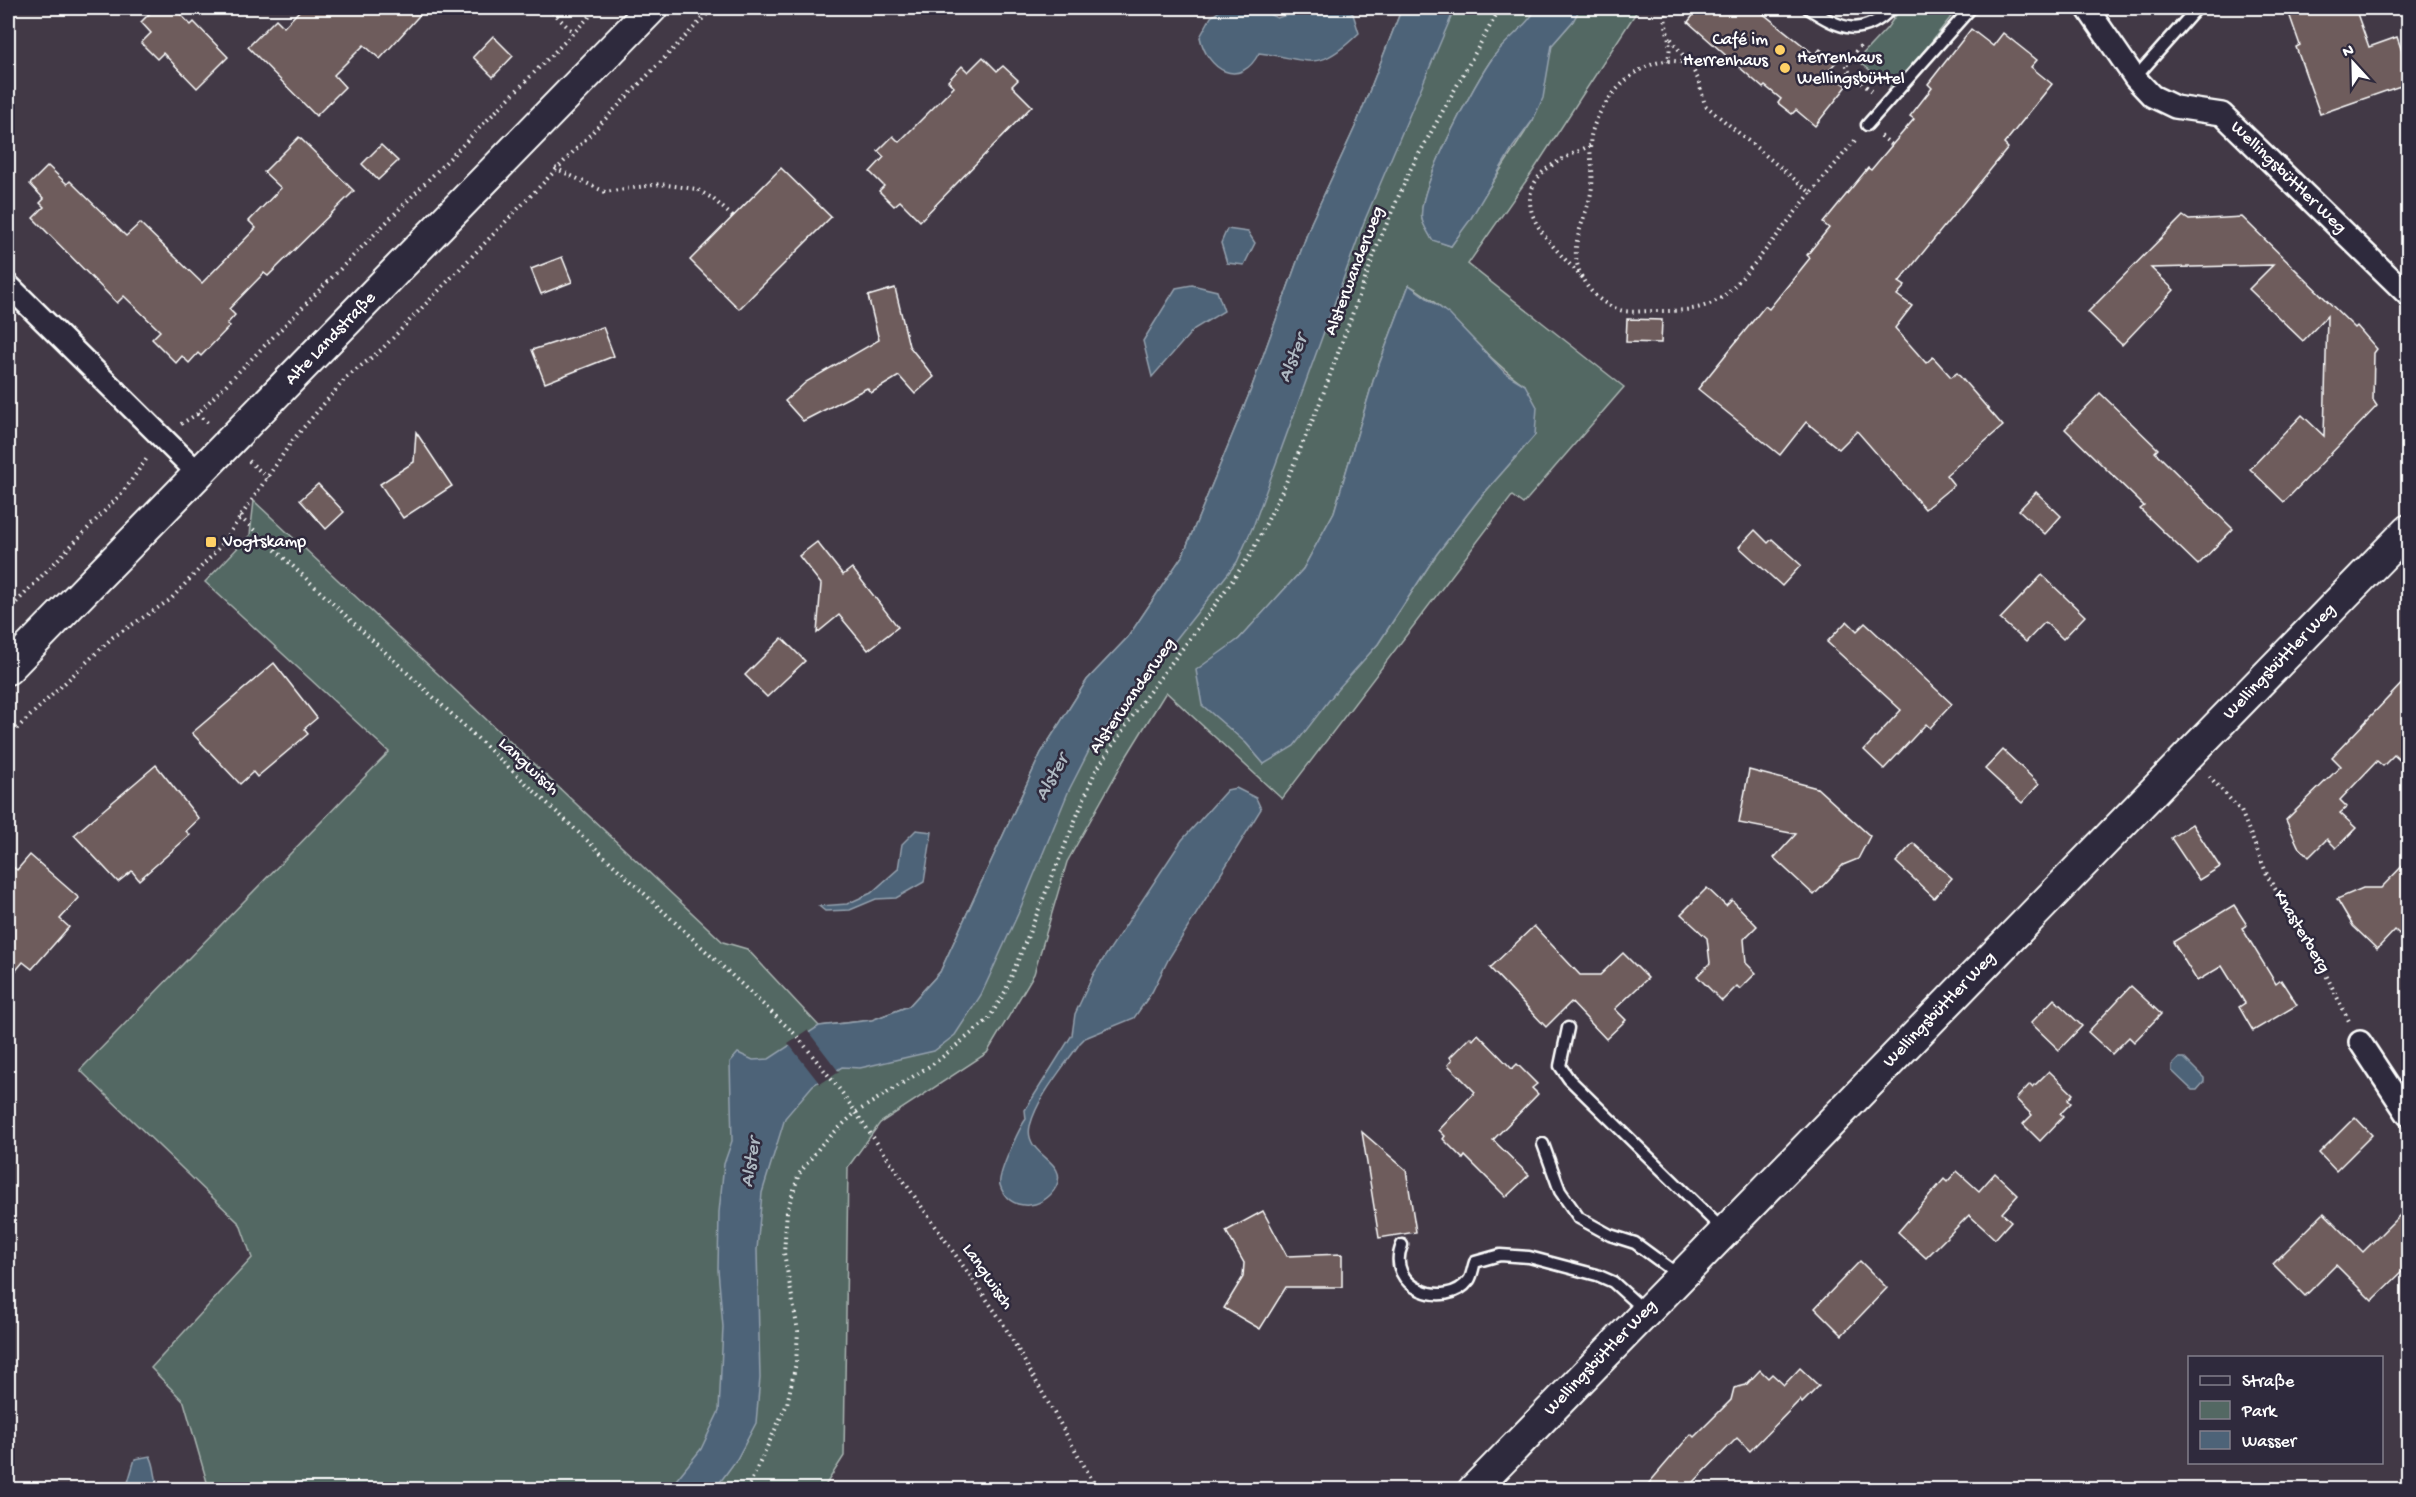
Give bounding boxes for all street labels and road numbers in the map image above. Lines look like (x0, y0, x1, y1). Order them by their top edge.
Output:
street label: Wellingsbüttler Weg (2226, 117, 2350, 239)
street label: Alsterwanderweg (1321, 204, 1389, 338)
street label: Alte Landstraße (281, 287, 381, 390)
street label: Wellingsbüttler Weg (2219, 600, 2341, 724)
street label: Alsterwanderweg (1085, 634, 1181, 758)
street label: Langwisch (493, 734, 563, 801)
street label: Knasterberg (2268, 887, 2334, 977)
street label: Wellingsbüttler Weg (1879, 948, 2001, 1072)
street label: Langwisch (957, 1240, 1017, 1314)
street label: Wellingsbüttler Weg (1540, 1296, 1662, 1420)

